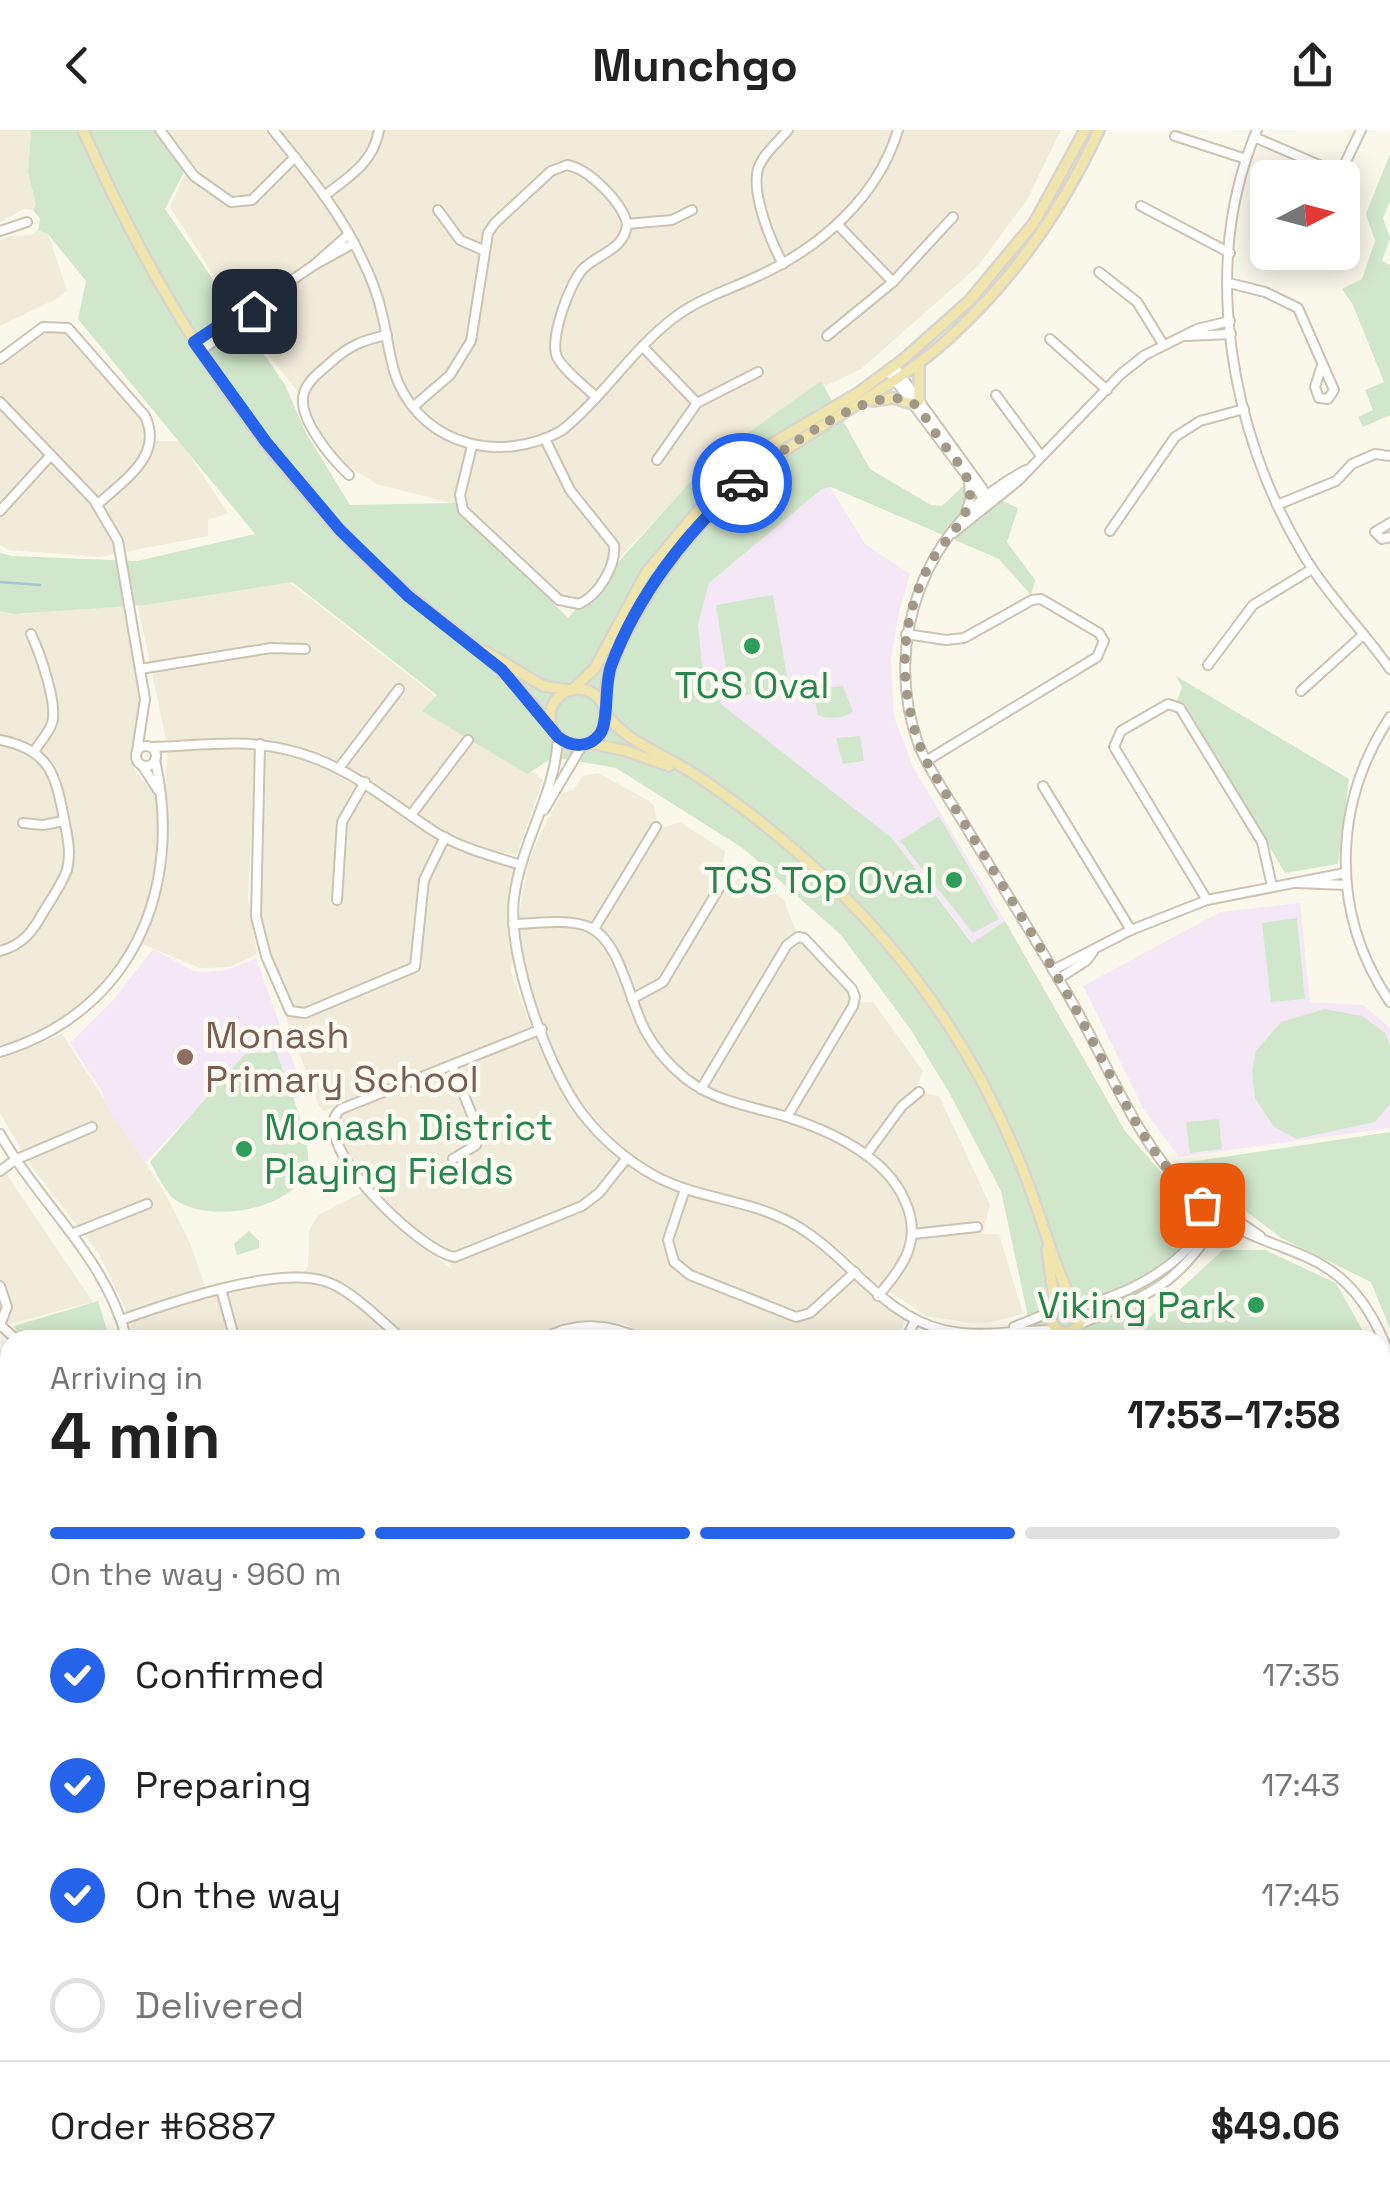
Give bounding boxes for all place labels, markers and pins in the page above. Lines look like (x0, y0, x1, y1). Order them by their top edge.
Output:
pin (212, 269, 297, 354)
marker: TCS Oval (741, 635, 763, 657)
place label: TCS Oval (674, 661, 830, 709)
place label: TCS Top Oval (704, 856, 934, 904)
marker: TCS Top Oval (943, 869, 965, 891)
place label: Monash Primary School (205, 1011, 479, 1103)
marker: Monash Primary School (174, 1046, 196, 1068)
place label: Monash District Playing Fields (264, 1103, 553, 1195)
marker: Monash District Playing Fields (233, 1138, 255, 1160)
pin (1160, 1163, 1245, 1248)
place label: Viking Park (1037, 1281, 1236, 1329)
marker: Viking Park (1245, 1294, 1267, 1316)

